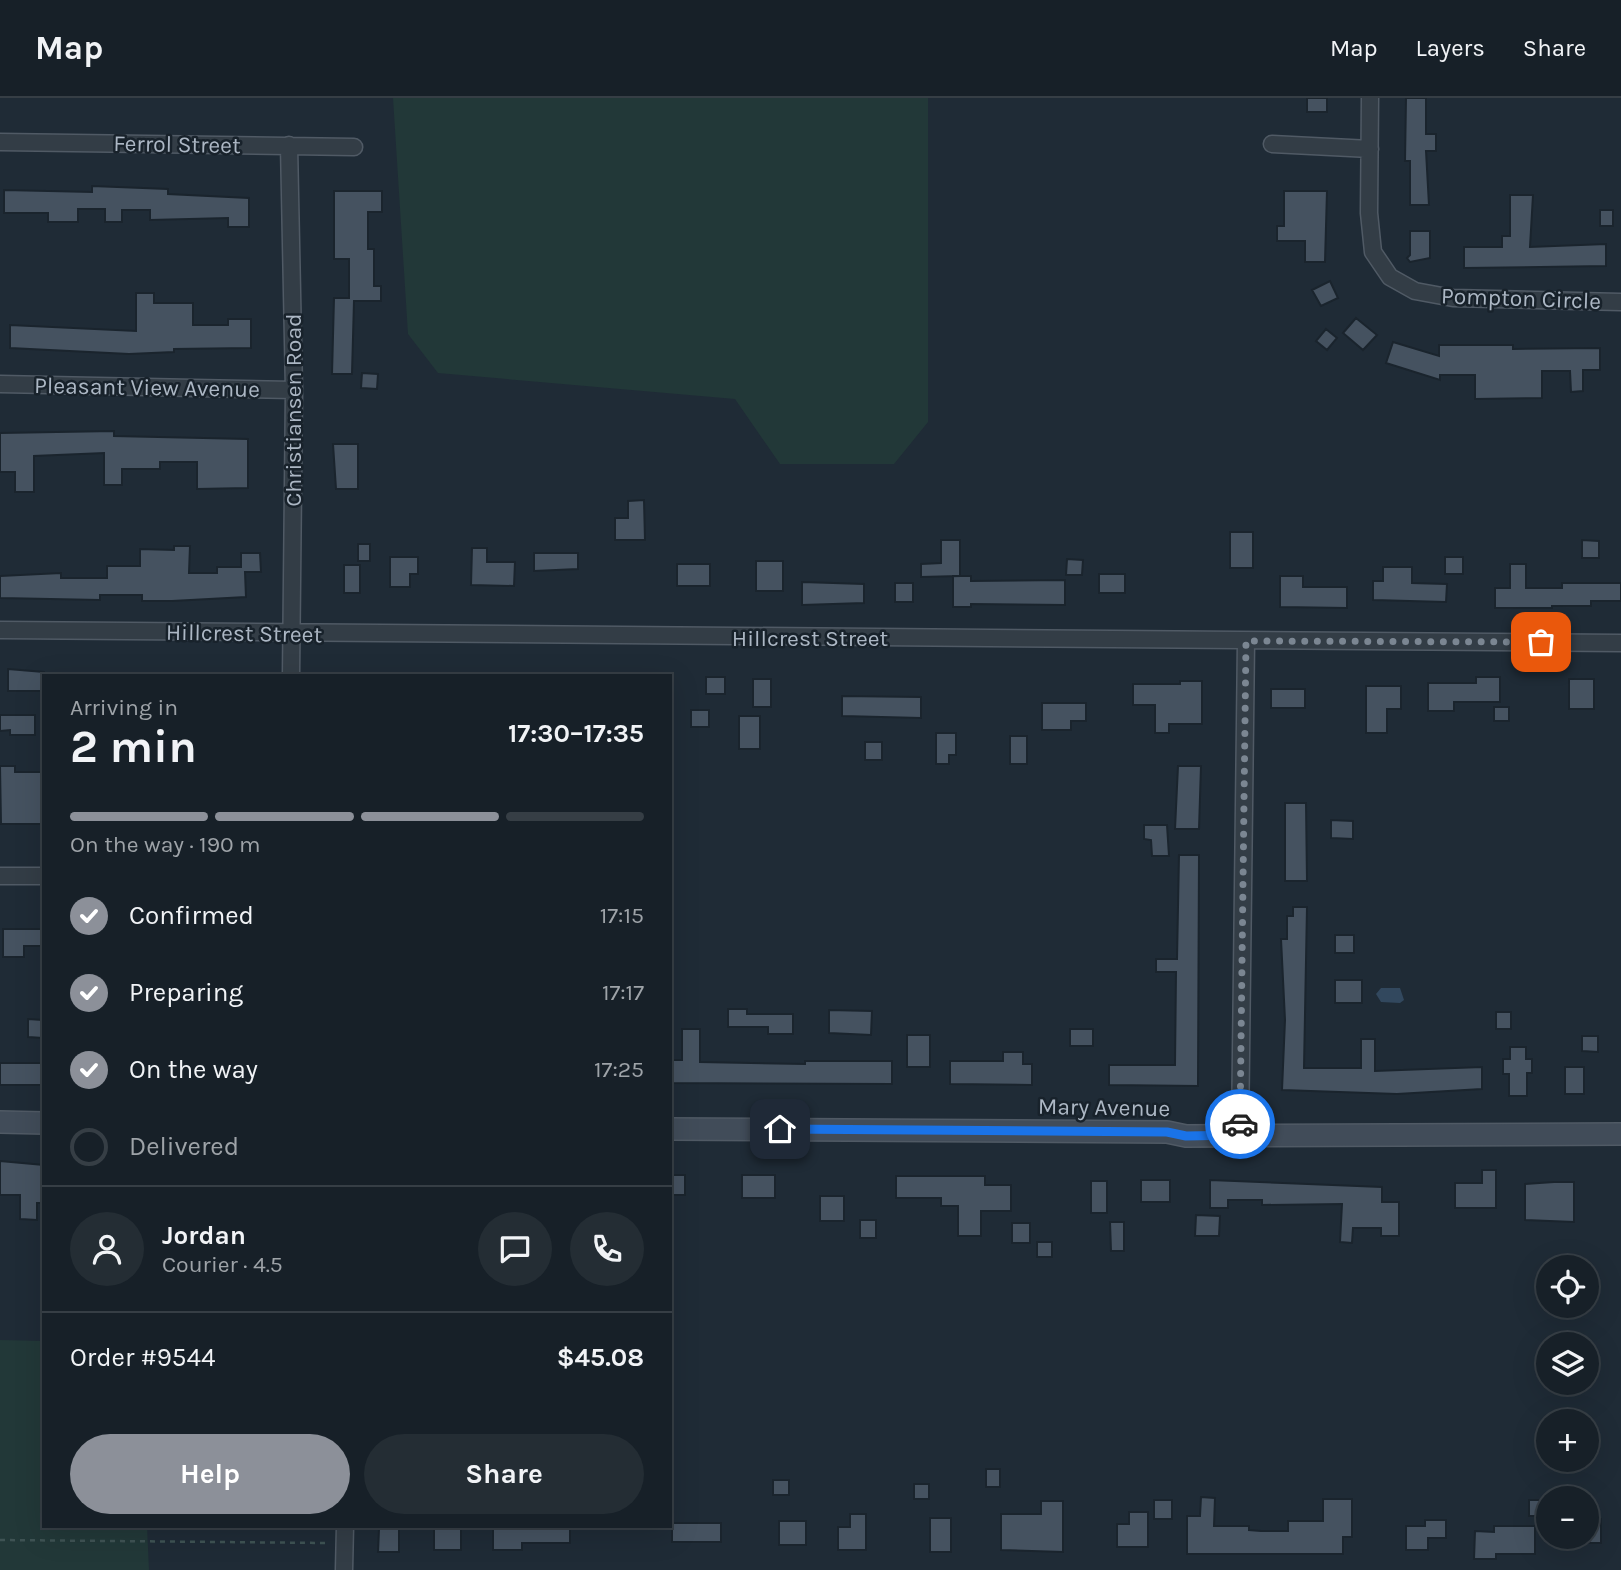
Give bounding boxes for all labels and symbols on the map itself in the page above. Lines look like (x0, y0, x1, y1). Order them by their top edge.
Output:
street label: Ferrol Street (113, 130, 241, 159)
street label: Pompton Circle (1440, 282, 1602, 315)
street label: Christiansen Road (280, 313, 307, 507)
street label: Pleasant View Avenue (34, 372, 260, 403)
pin (1511, 612, 1571, 672)
street label: Hillcrest Street (166, 619, 323, 648)
street label: Hillcrest Street (732, 625, 889, 652)
courier (1205, 1089, 1275, 1159)
street label: Mary Avenue (1038, 1093, 1170, 1122)
pin (750, 1099, 810, 1159)

